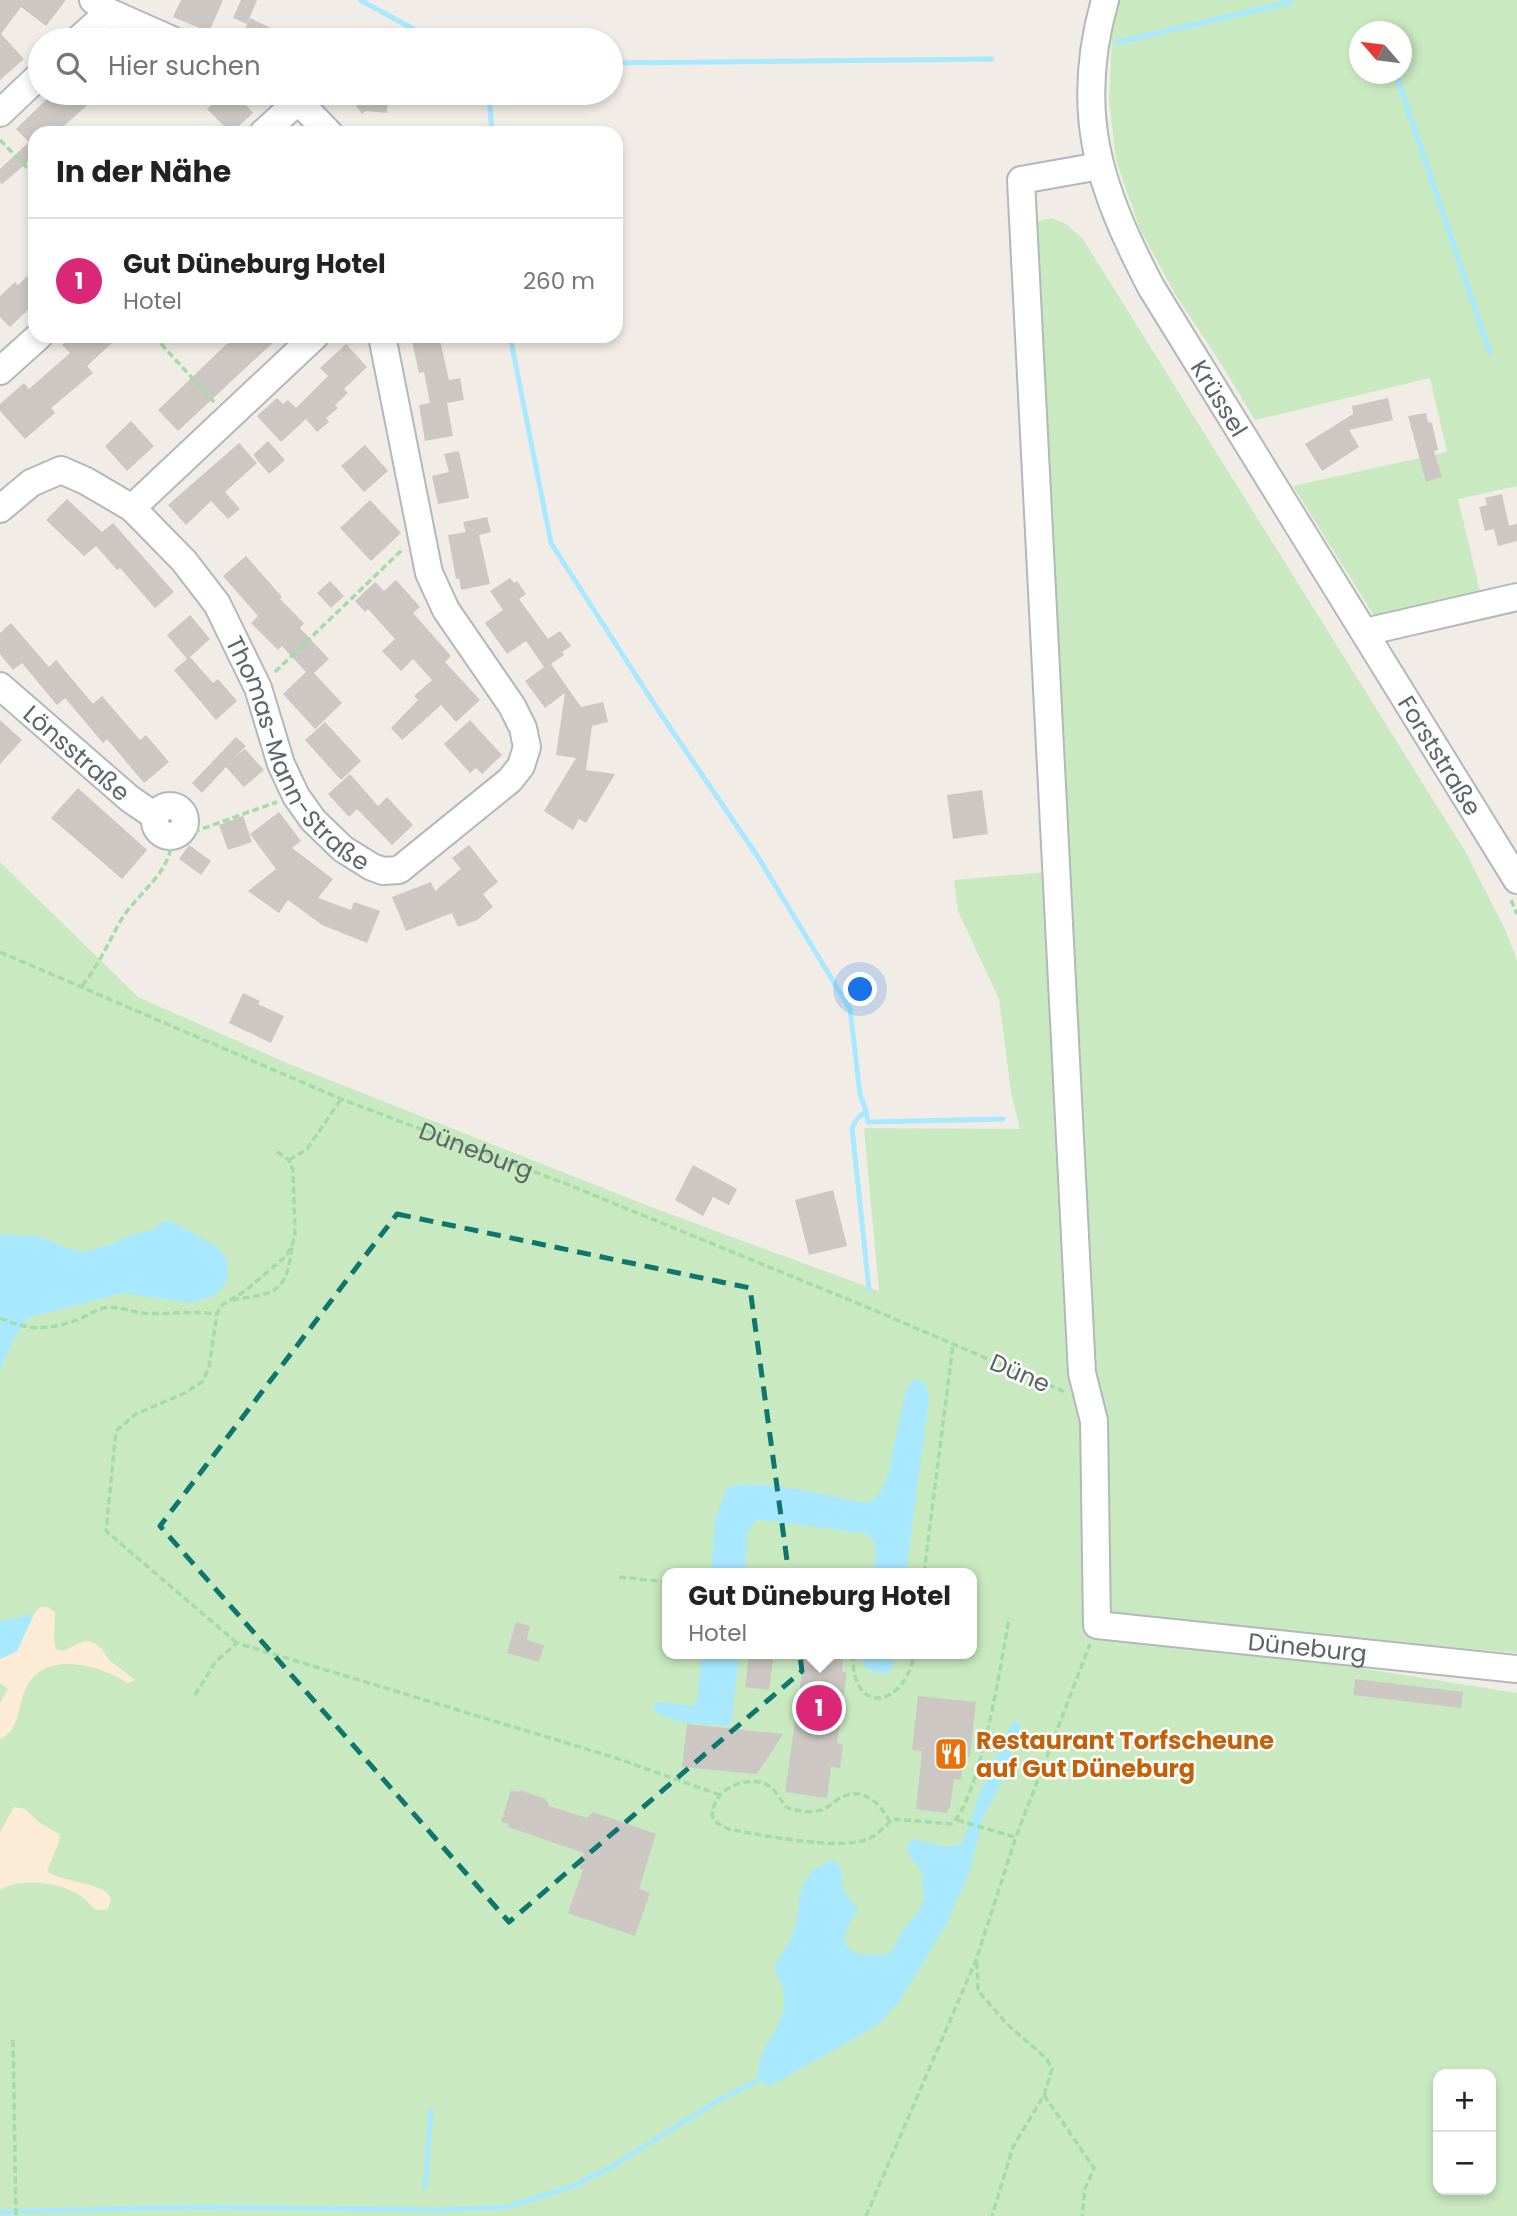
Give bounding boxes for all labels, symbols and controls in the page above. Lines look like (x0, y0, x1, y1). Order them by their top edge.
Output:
north arrow (1349, 21, 1412, 84)
search box (28, 28, 623, 105)
icon: search (52, 48, 90, 86)
text: Hier suchen (108, 48, 261, 84)
text: In der Nähe (56, 150, 231, 193)
text: Gut Düneburg Hotel (123, 246, 386, 282)
text: 1 (75, 265, 83, 297)
text: 260 m (523, 265, 595, 297)
text: Hotel (123, 285, 182, 317)
street label: Krüssel (1183, 353, 1256, 443)
street label: Thomas-Mann-Straße (219, 630, 376, 878)
street label: Forststraße (1391, 689, 1490, 822)
street label: Lönsstraße (17, 697, 137, 808)
your location (843, 972, 877, 1006)
street label: Düneburg (415, 1114, 538, 1186)
street label: Düne (985, 1346, 1055, 1400)
popup (662, 1568, 977, 1659)
text: Gut Düneburg Hotel (688, 1578, 951, 1614)
text: Hotel (688, 1617, 747, 1649)
street label: Düneburg (1246, 1624, 1369, 1670)
pin: 1 (796, 1682, 842, 1734)
place label: Restaurant Torfscheune auf Gut Düneburg (976, 1724, 1274, 1785)
restaurant icon: Restaurant Torfscheune auf Gut Düneburg (932, 1735, 970, 1773)
map controls (1433, 2069, 1496, 2195)
button: + (1433, 2069, 1496, 2132)
button: − (1433, 2132, 1496, 2195)

